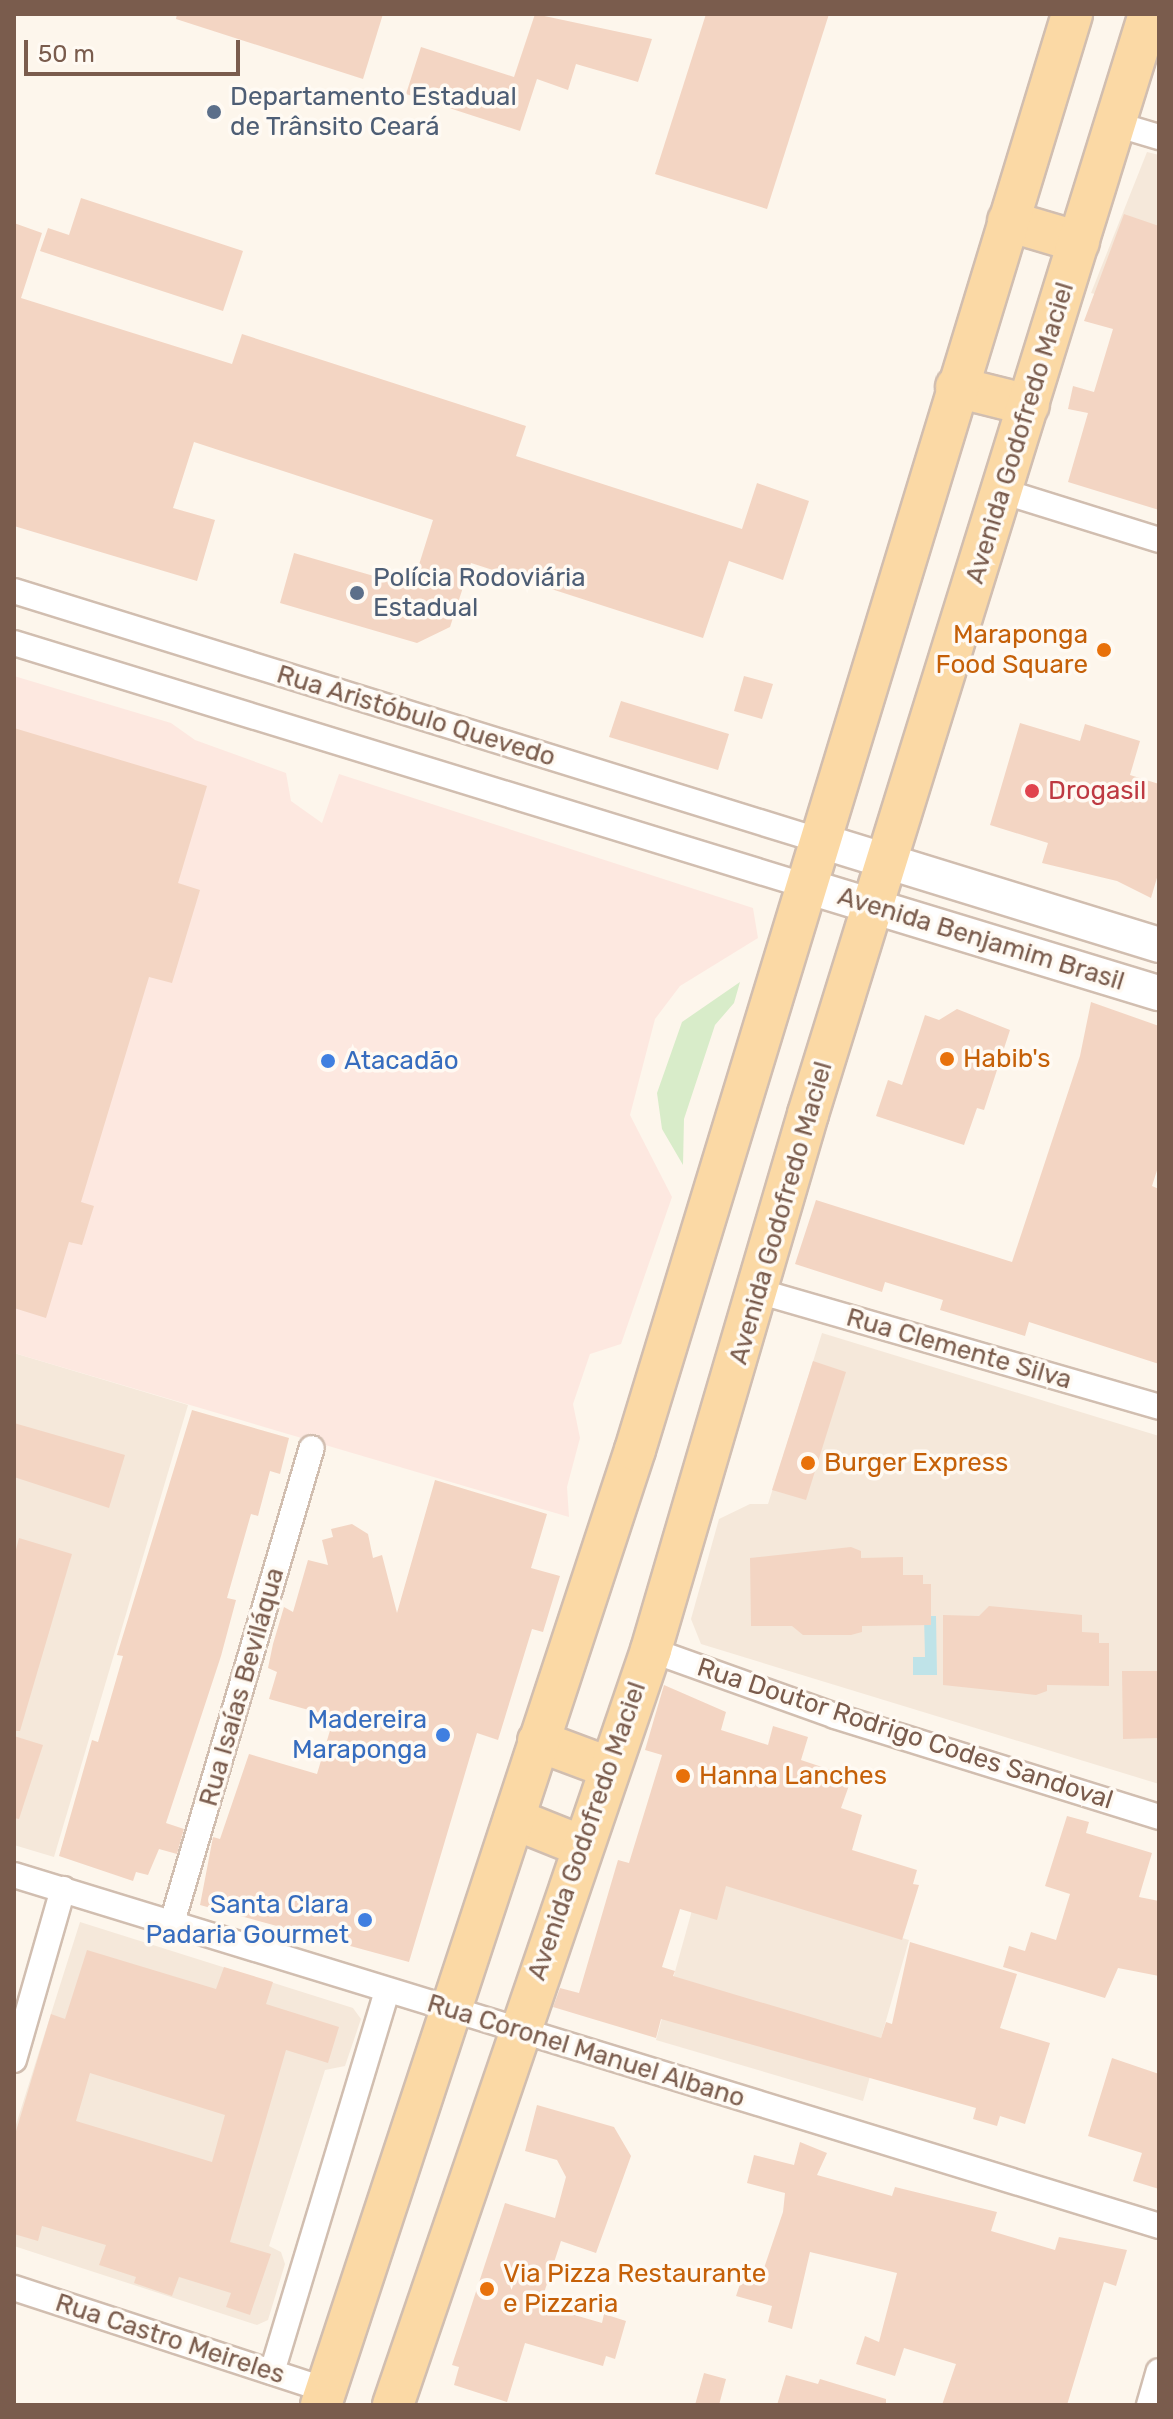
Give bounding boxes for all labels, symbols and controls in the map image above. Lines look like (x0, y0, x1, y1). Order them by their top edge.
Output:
scale bar (28, 24, 244, 74)
text: 50 m (38, 40, 95, 68)
place label: Departamento Estadual de Trânsito Ceará (230, 81, 517, 142)
marker: Departamento Estadual de Trânsito Ceará (205, 103, 223, 121)
street label: Avenida Godofredo Maciel (959, 278, 1081, 588)
place label: Polícia Rodoviária Estadual (373, 562, 586, 624)
marker: Polícia Rodoviária Estadual (348, 584, 366, 602)
place label: Maraponga Food Square (936, 619, 1088, 680)
marker: Maraponga Food Square (1095, 641, 1113, 659)
street label: Rua Aristóbulo Quevedo (273, 659, 559, 773)
place label: Drogasil (1048, 775, 1146, 807)
marker: Drogasil (1023, 782, 1041, 800)
street label: Avenida Benjamim Brasil (834, 881, 1128, 997)
place label: Habib's (963, 1043, 1051, 1075)
place label: Atacadão (344, 1045, 459, 1077)
marker: Habib's (938, 1050, 956, 1068)
marker: Atacadão (319, 1052, 337, 1070)
street label: Avenida Godofredo Maciel (723, 1058, 839, 1368)
street label: Rua Clemente Silva (843, 1302, 1075, 1396)
place label: Burger Express (824, 1447, 1009, 1479)
marker: Burger Express (799, 1454, 817, 1472)
street label: Rua Isaías Beviláqua (193, 1564, 291, 1810)
street label: Rua Doutor Rodrigo Codes Sandoval (693, 1652, 1117, 1816)
street label: Avenida Godofredo Maciel (521, 1678, 653, 1984)
place label: Madereira Maraponga (292, 1704, 427, 1766)
marker: Madereira Maraponga (434, 1726, 452, 1744)
place label: Hanna Lanches (699, 1760, 887, 1792)
marker: Hanna Lanches (674, 1767, 692, 1785)
place label: Santa Clara Padaria Gourmet (146, 1889, 349, 1950)
marker: Santa Clara Padaria Gourmet (356, 1911, 374, 1929)
street label: Rua Coronel Manuel Albano (423, 1988, 749, 2114)
place label: Via Pizza Restaurante e Pizzaria (503, 2258, 766, 2320)
marker: Via Pizza Restaurante e Pizzaria (478, 2280, 496, 2298)
street label: Rua Castro Meireles (51, 2287, 289, 2391)

